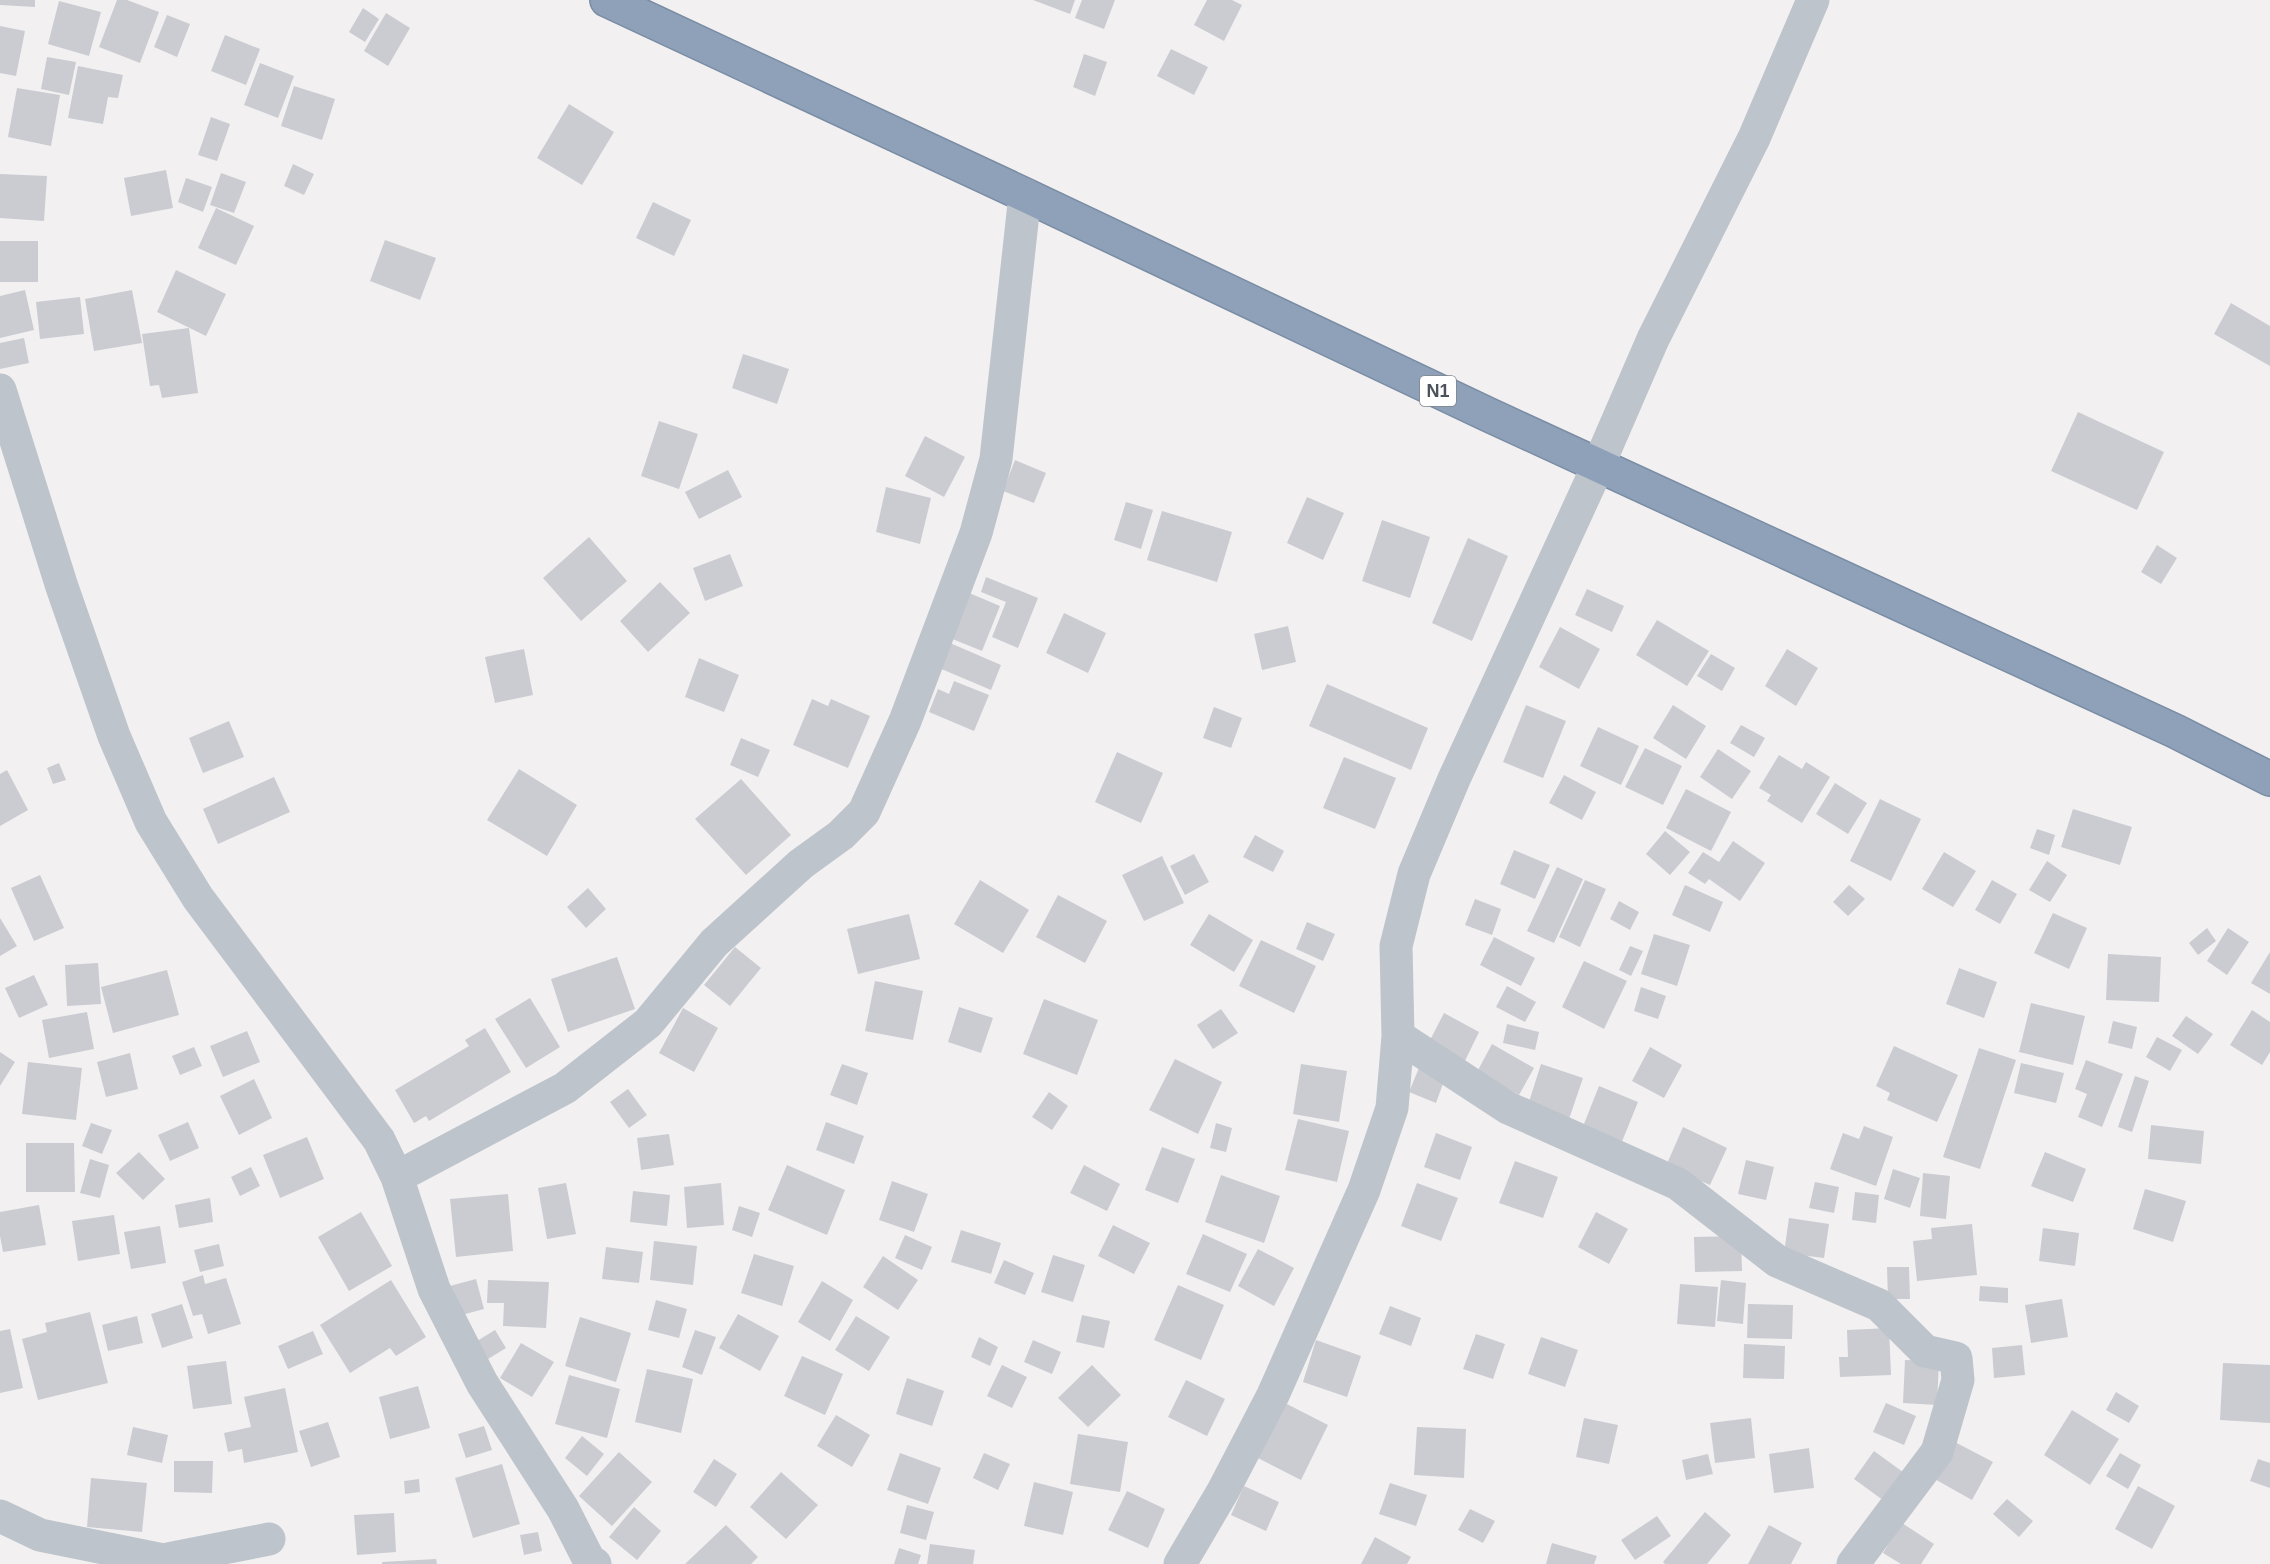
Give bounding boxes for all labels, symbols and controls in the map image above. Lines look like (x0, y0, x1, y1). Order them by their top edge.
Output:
road number: N1 (1420, 376, 1456, 406)

